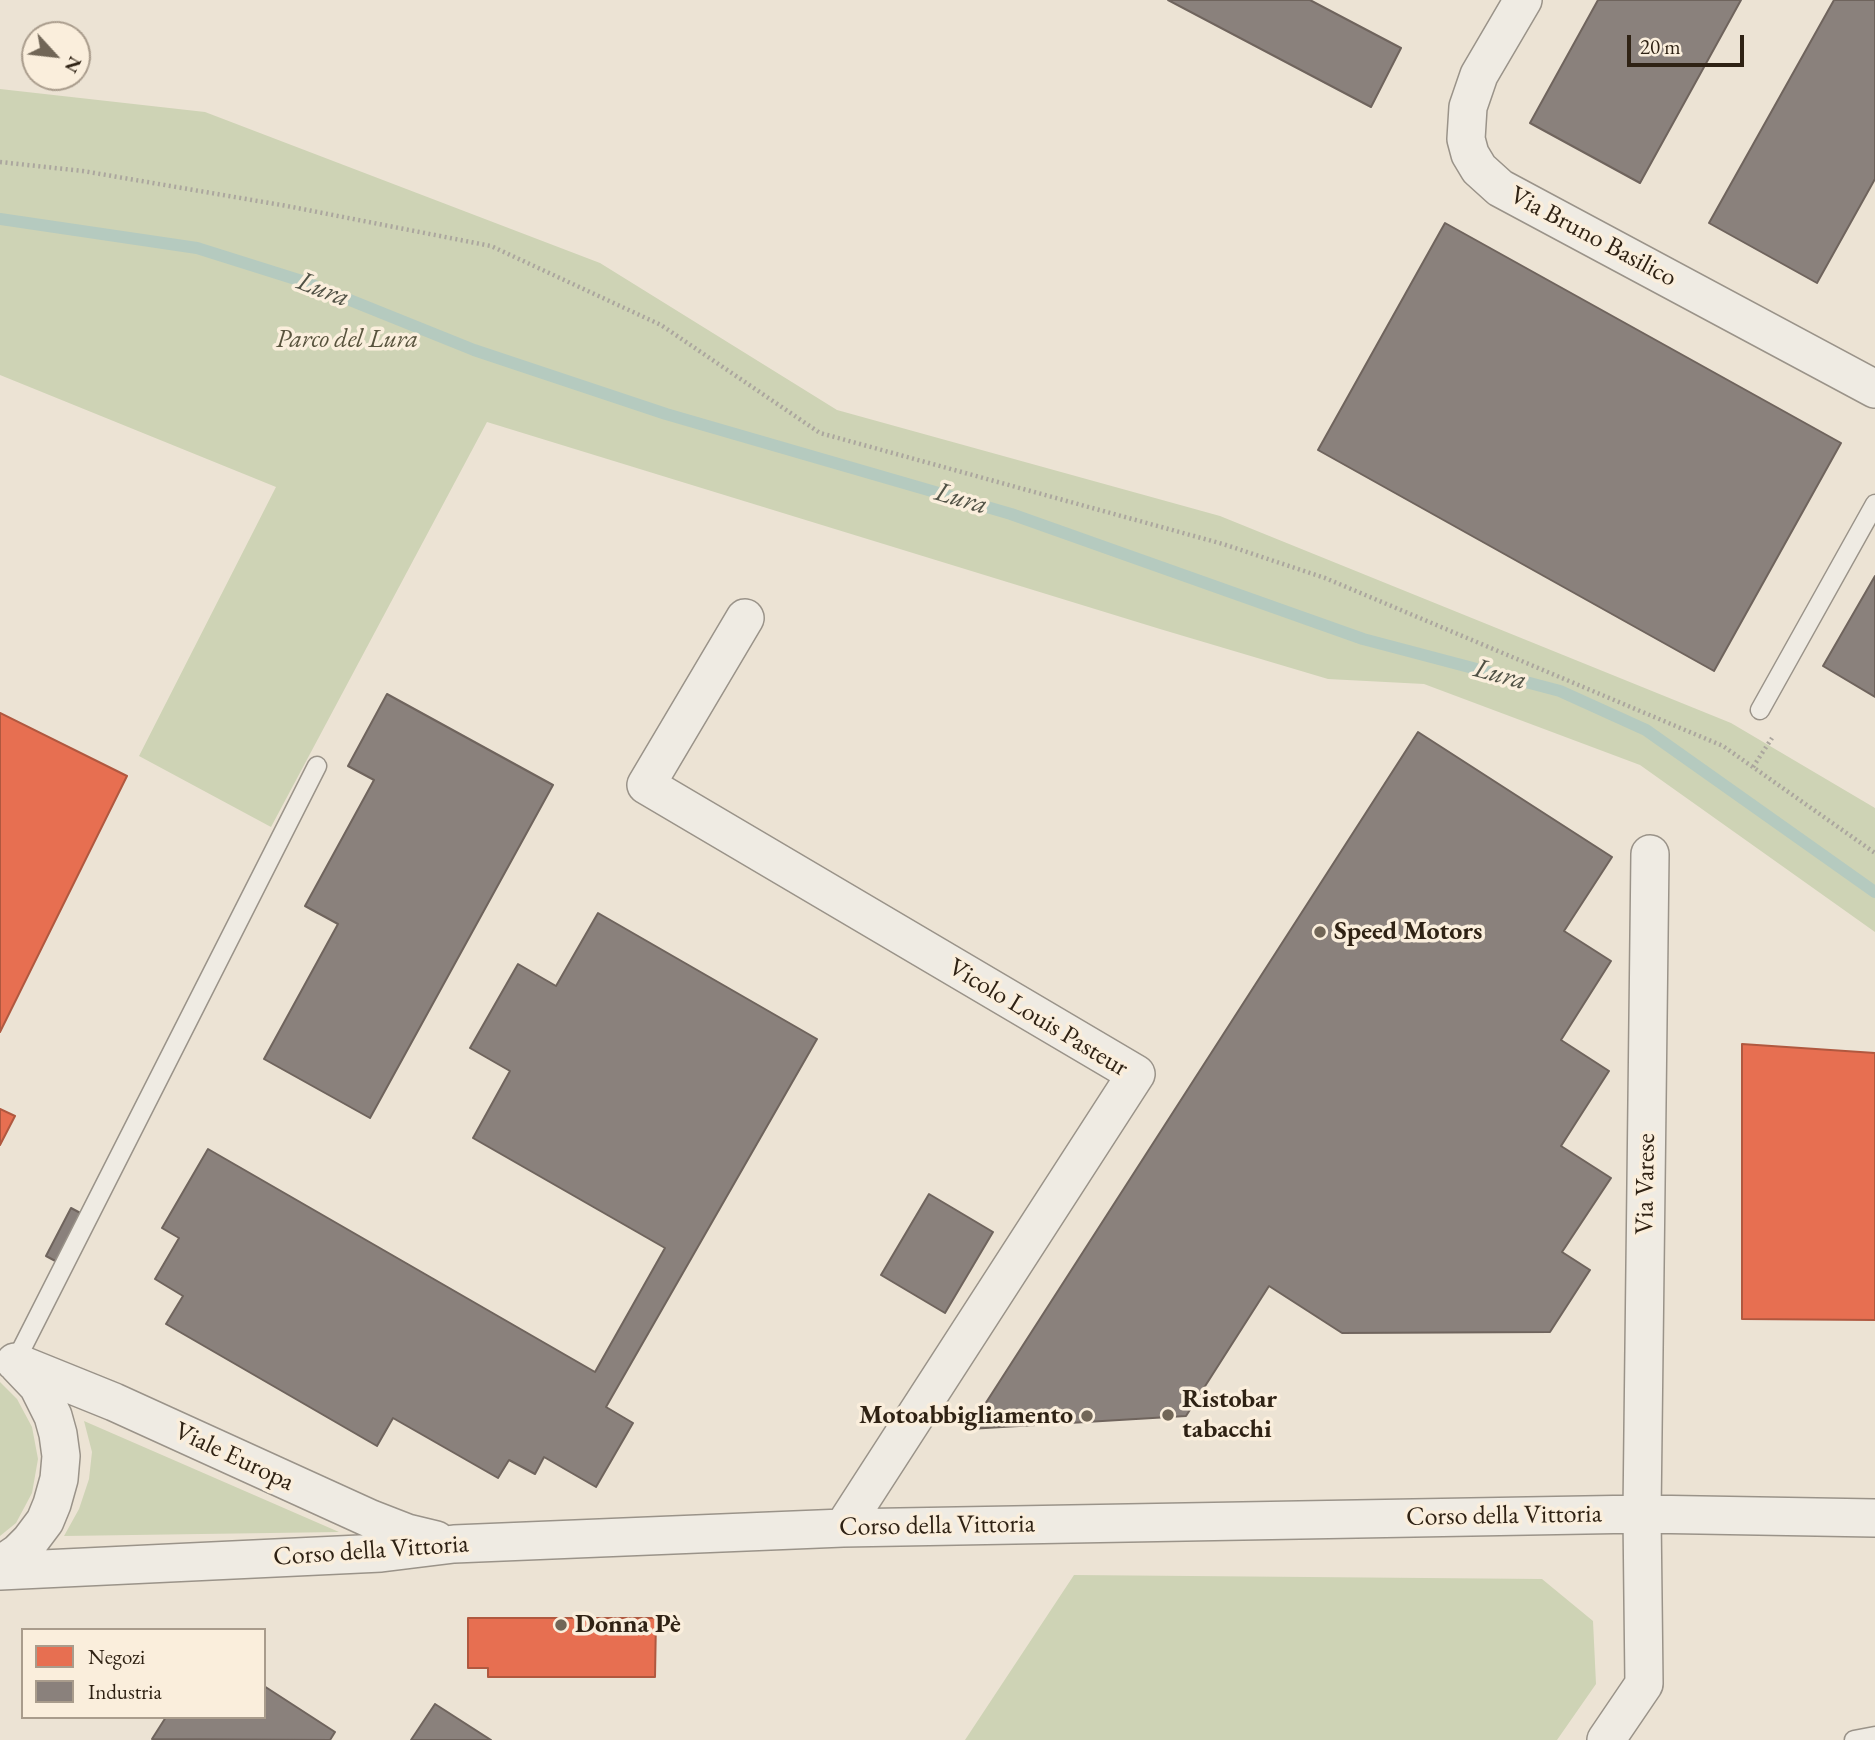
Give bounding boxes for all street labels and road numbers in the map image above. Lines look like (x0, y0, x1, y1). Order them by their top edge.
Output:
street label: Via Bruno Basilico (1504, 180, 1682, 294)
street label: Vicolo Louis Pasteur (942, 952, 1134, 1084)
street label: Via Varese (1630, 1133, 1662, 1235)
street label: Viale Europa (169, 1416, 299, 1498)
street label: Corso della Vittoria (1406, 1499, 1602, 1533)
street label: Corso della Vittoria (839, 1509, 1035, 1543)
street label: Corso della Vittoria (272, 1529, 470, 1573)

